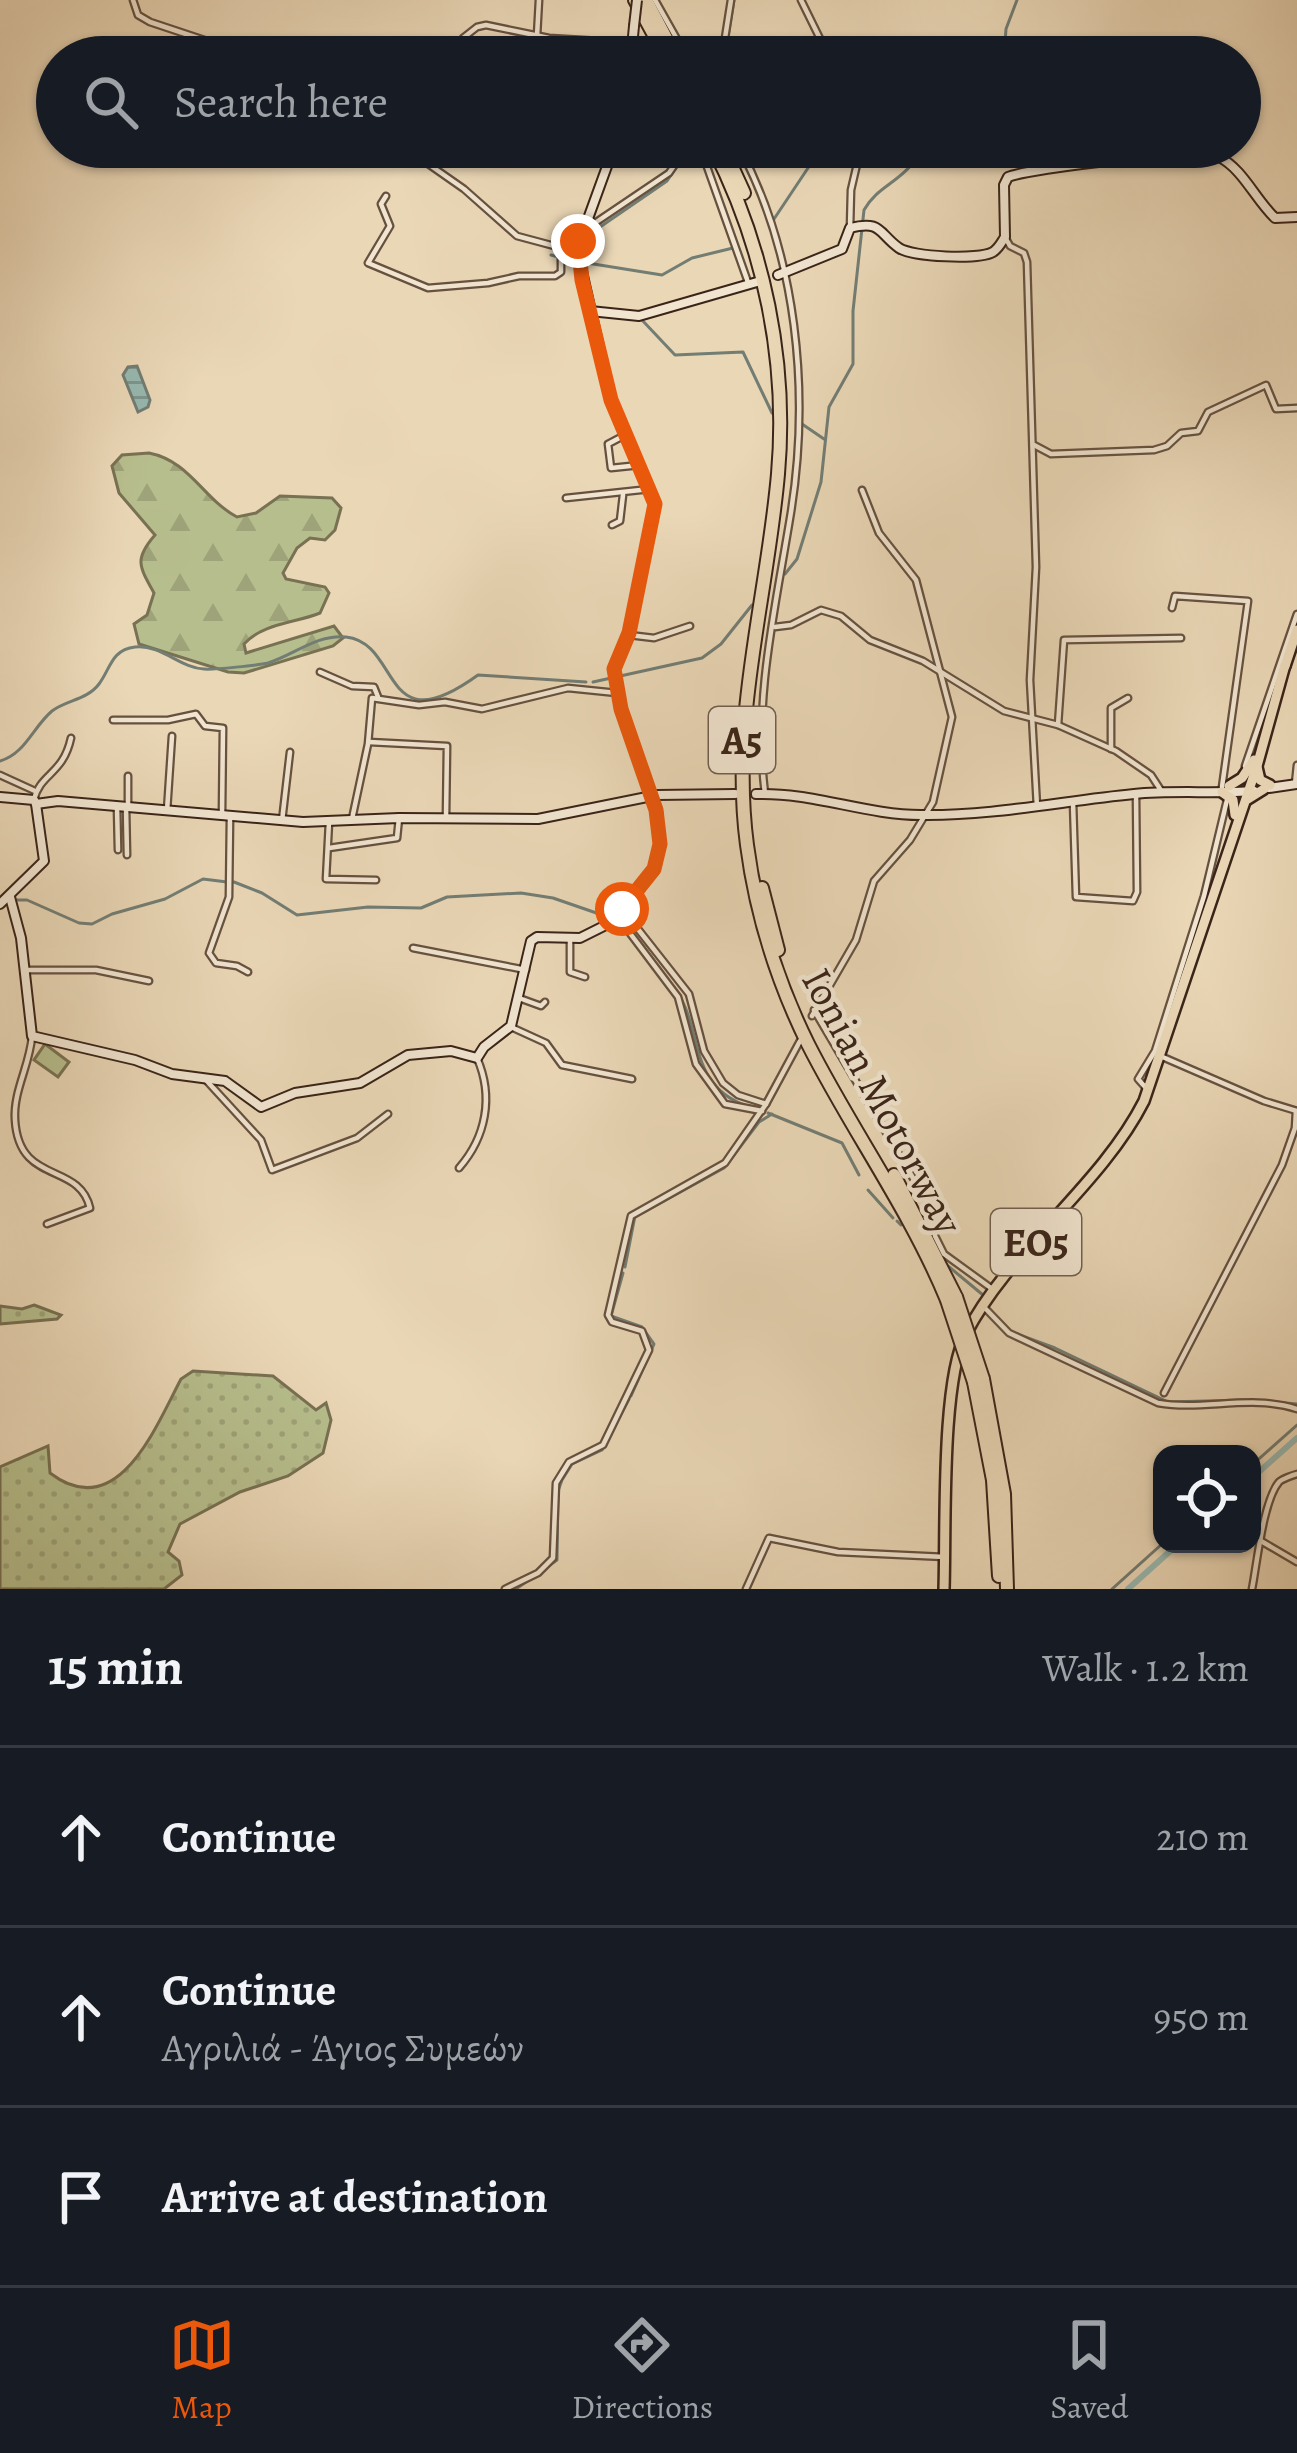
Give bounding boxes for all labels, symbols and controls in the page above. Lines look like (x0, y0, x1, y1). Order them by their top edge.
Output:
search box (36, 36, 1261, 168)
icon: search (78, 69, 144, 135)
text: Search here (174, 71, 388, 133)
route end (551, 214, 605, 268)
road number: Α5 (709, 707, 775, 773)
route start (595, 882, 649, 936)
street label: Ionian Motorway (789, 958, 978, 1246)
road number: ΕΟ5 (991, 1209, 1081, 1275)
map controls (1153, 1445, 1261, 1553)
button: locate (1153, 1445, 1261, 1553)
text: 15 min (48, 1632, 183, 1702)
text: Walk · 1.2 km (1042, 1641, 1249, 1694)
icon: ahead (48, 1804, 114, 1870)
text: Continue (162, 1806, 336, 1868)
text: 210 m (1156, 1810, 1249, 1863)
text: Continue (162, 1959, 336, 2021)
icon: ahead (48, 1984, 114, 2050)
text: 950 m (1154, 1990, 1249, 2043)
text: Αγριλιά - Άγιος Συμεών (162, 2021, 524, 2074)
icon: arrive (48, 2164, 114, 2230)
text: Arrive at destination (162, 2166, 548, 2228)
tab: Map (169, 2312, 235, 2429)
tab: Directions (572, 2312, 713, 2429)
tab: Saved (1050, 2312, 1128, 2429)

